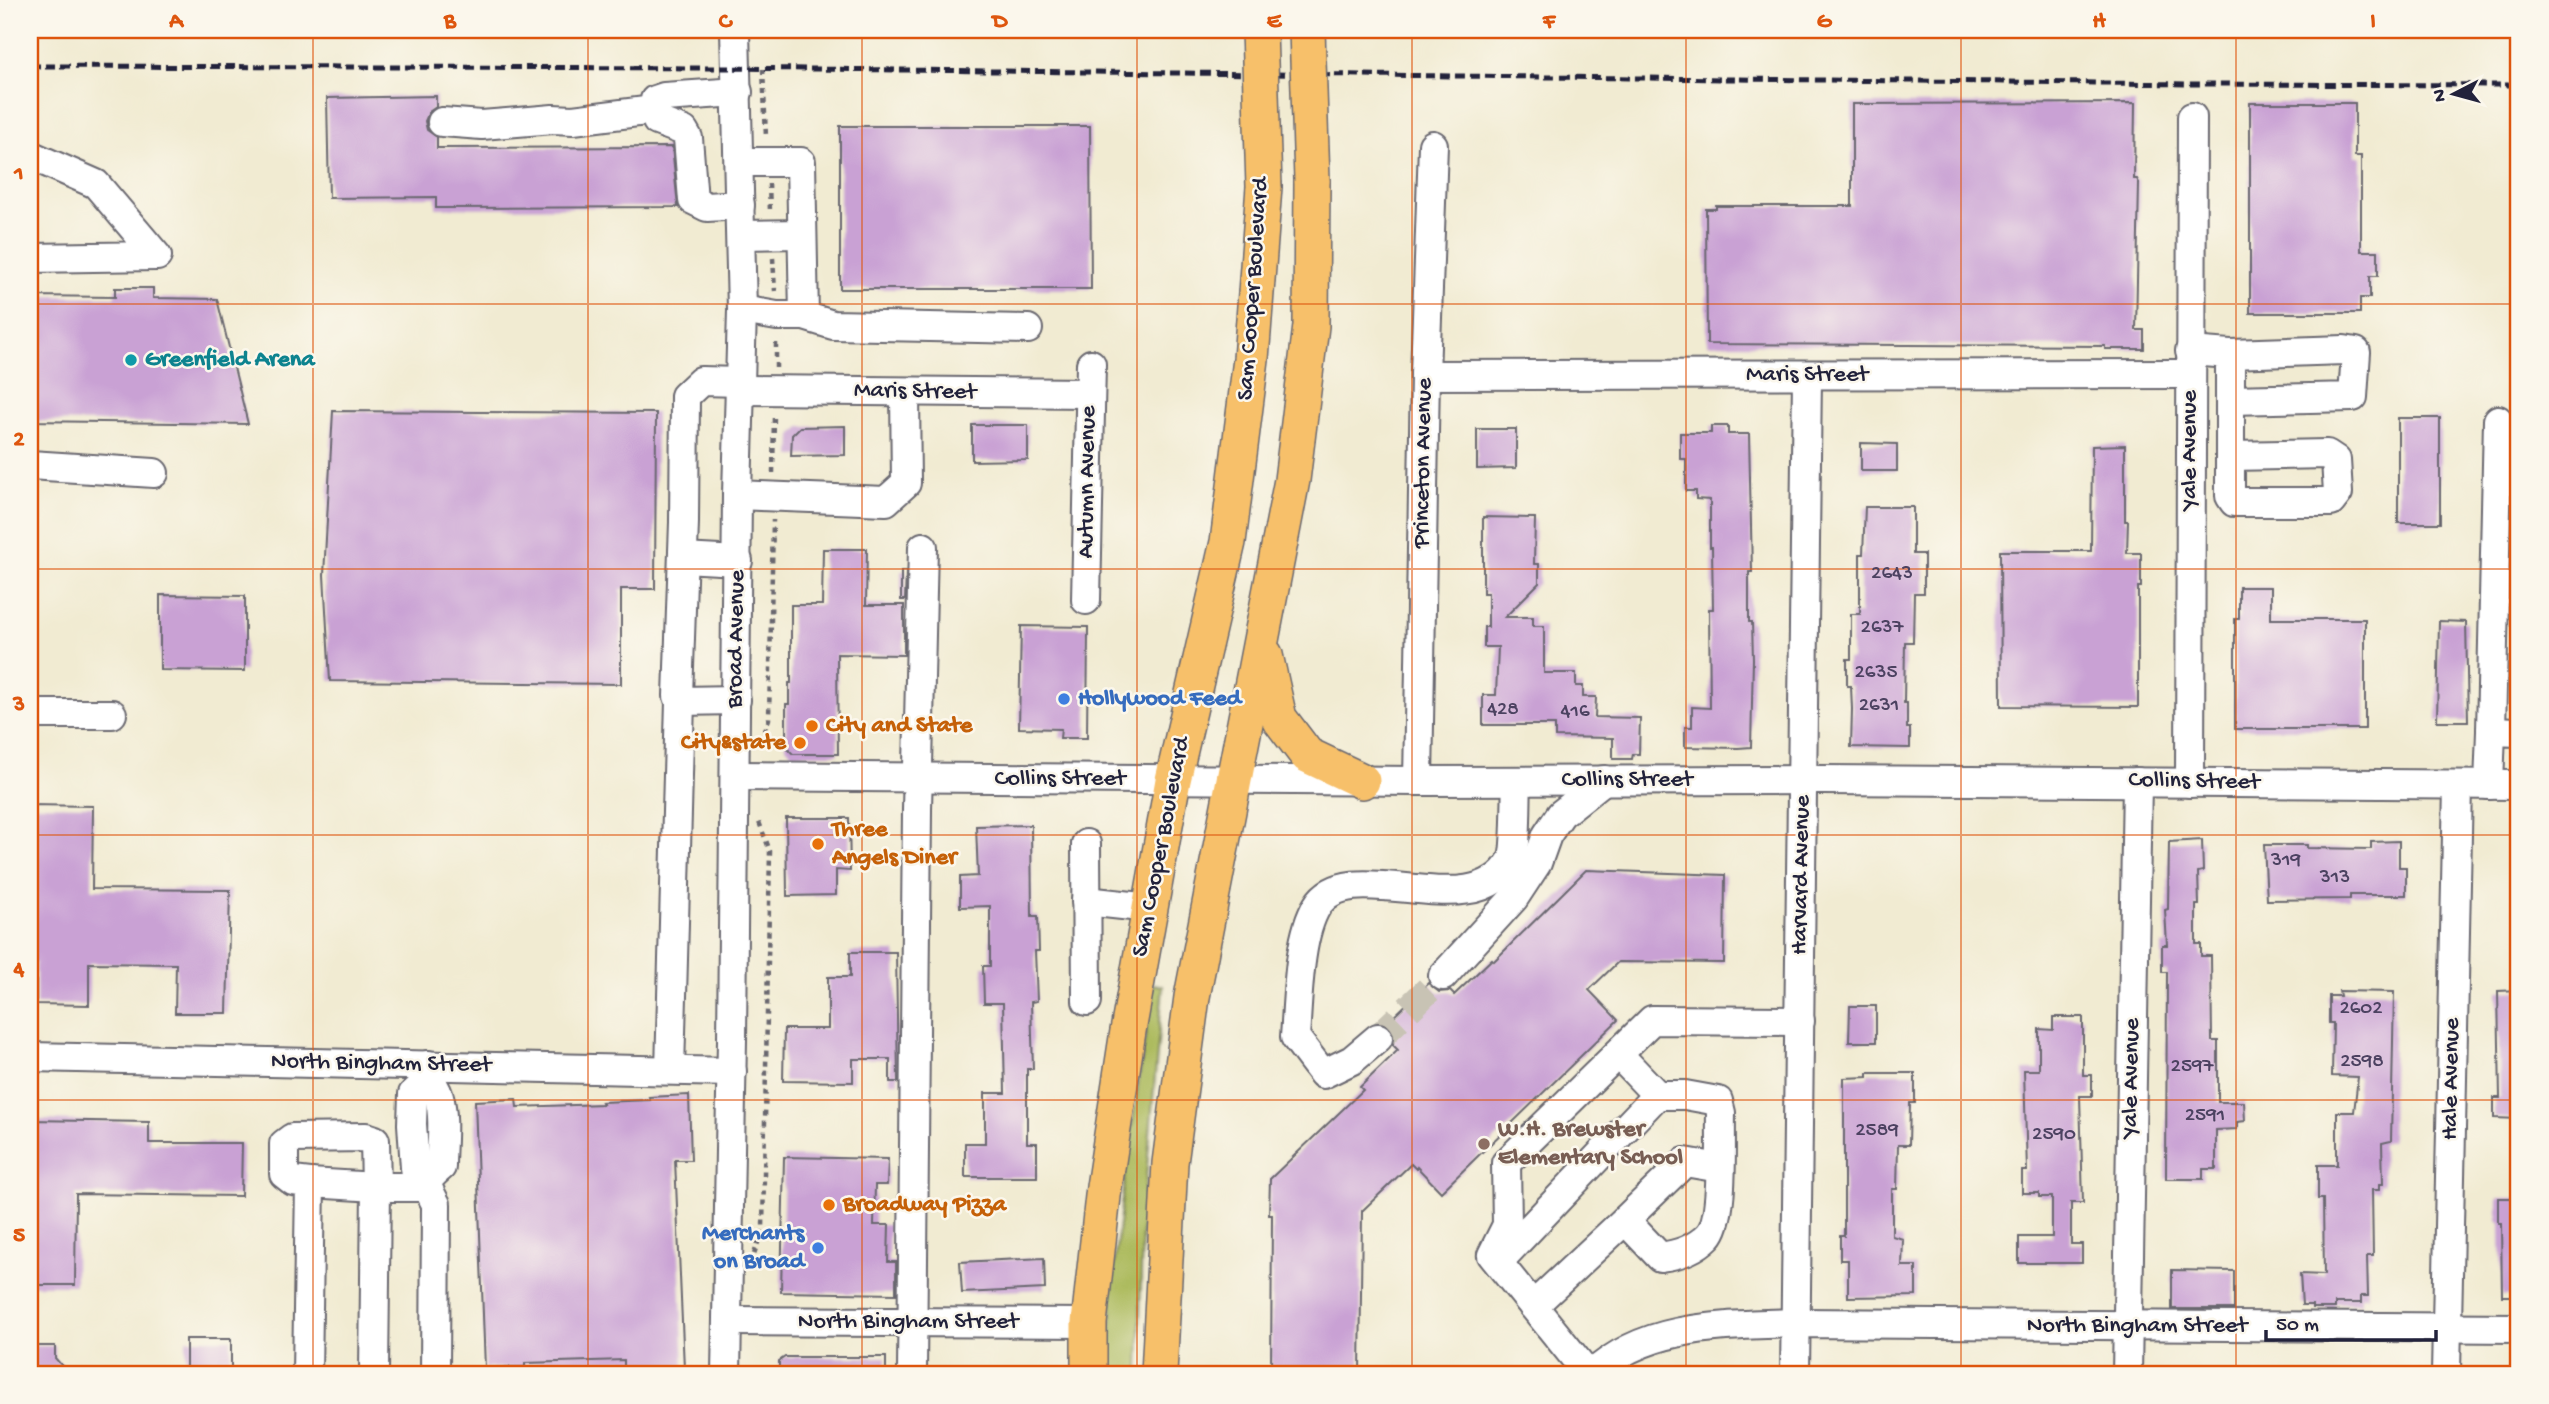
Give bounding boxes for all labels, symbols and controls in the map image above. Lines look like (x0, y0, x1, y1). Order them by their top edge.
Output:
text: A (168, 9, 184, 36)
text: B (443, 9, 457, 36)
text: C (719, 9, 734, 36)
text: D (991, 9, 1009, 36)
text: E (1267, 9, 1283, 36)
text: F (1542, 9, 1557, 36)
text: G (1817, 9, 1833, 36)
text: H (2092, 9, 2106, 36)
text: I (2370, 9, 2376, 36)
north arrow (2420, 60, 2490, 130)
text: N (2428, 88, 2453, 103)
text: 1 (13, 161, 24, 188)
street label: Sam Cooper Boulevard (1232, 175, 1276, 402)
place label: Greenfield Arena (145, 346, 316, 375)
marker: Greenfield Arena (123, 352, 139, 368)
street label: Maris Street (1746, 361, 1870, 390)
street label: Maris Street (854, 376, 979, 408)
street label: Princeton Avenue (1408, 377, 1440, 549)
street label: Yale Avenue (2176, 389, 2205, 512)
street label: Autumn Avenue (1072, 405, 1104, 559)
text: 2 (13, 427, 25, 454)
house number: 2643 (1871, 562, 1913, 587)
street label: Broad Avenue (721, 569, 753, 709)
house number: 2637 (1861, 616, 1904, 641)
house number: 2635 (1855, 661, 1897, 686)
place label: Hollywood Feed (1078, 685, 1244, 714)
marker: Hollywood Feed (1056, 691, 1072, 707)
text: 3 (12, 692, 25, 719)
house number: 2631 (1859, 694, 1899, 719)
house number: 428 (1487, 698, 1519, 723)
house number: 416 (1560, 700, 1590, 725)
place label: City and State (826, 712, 974, 741)
marker: City and State (804, 718, 820, 734)
place label: City&state (681, 729, 788, 758)
street label: Sam Cooper Boulevard (1126, 733, 1198, 960)
marker: City&state (792, 735, 808, 751)
street label: Collins Street (994, 765, 1128, 794)
street label: Collins Street (1561, 766, 1695, 795)
street label: Collins Street (2128, 766, 2262, 798)
street label: Harvard Avenue (1786, 794, 1818, 955)
place label: Three Angels Diner (830, 816, 959, 873)
marker: Three Angels Diner (810, 836, 826, 852)
house number: 319 (2270, 849, 2301, 874)
house number: 313 (2319, 866, 2350, 891)
text: 4 (13, 957, 25, 984)
house number: 2602 (2339, 997, 2383, 1022)
street label: Yale Avenue (2116, 1017, 2148, 1140)
street label: Hale Avenue (2436, 1017, 2468, 1141)
street label: North Bingham Street (271, 1048, 494, 1080)
house number: 2598 (2340, 1050, 2384, 1075)
house number: 2597 (2171, 1055, 2214, 1080)
house number: 2591 (2185, 1104, 2225, 1129)
place label: W.H. Brewster Elementary School (1497, 1116, 1683, 1173)
house number: 2589 (1855, 1119, 1899, 1144)
house number: 2590 (2032, 1123, 2076, 1148)
marker: W.H. Brewster Elementary School (1476, 1136, 1492, 1152)
place label: Broadway Pizza (842, 1191, 1008, 1220)
marker: Broadway Pizza (821, 1197, 837, 1213)
place label: Merchants on Broad (702, 1220, 807, 1277)
text: 5 (13, 1223, 25, 1250)
marker: Merchants on Broad (810, 1240, 826, 1256)
scale bar (2266, 1299, 2435, 1343)
street label: North Bingham Street (798, 1308, 1020, 1337)
street label: North Bingham Street (2027, 1312, 2249, 1341)
text: 50 m (2276, 1314, 2319, 1339)

